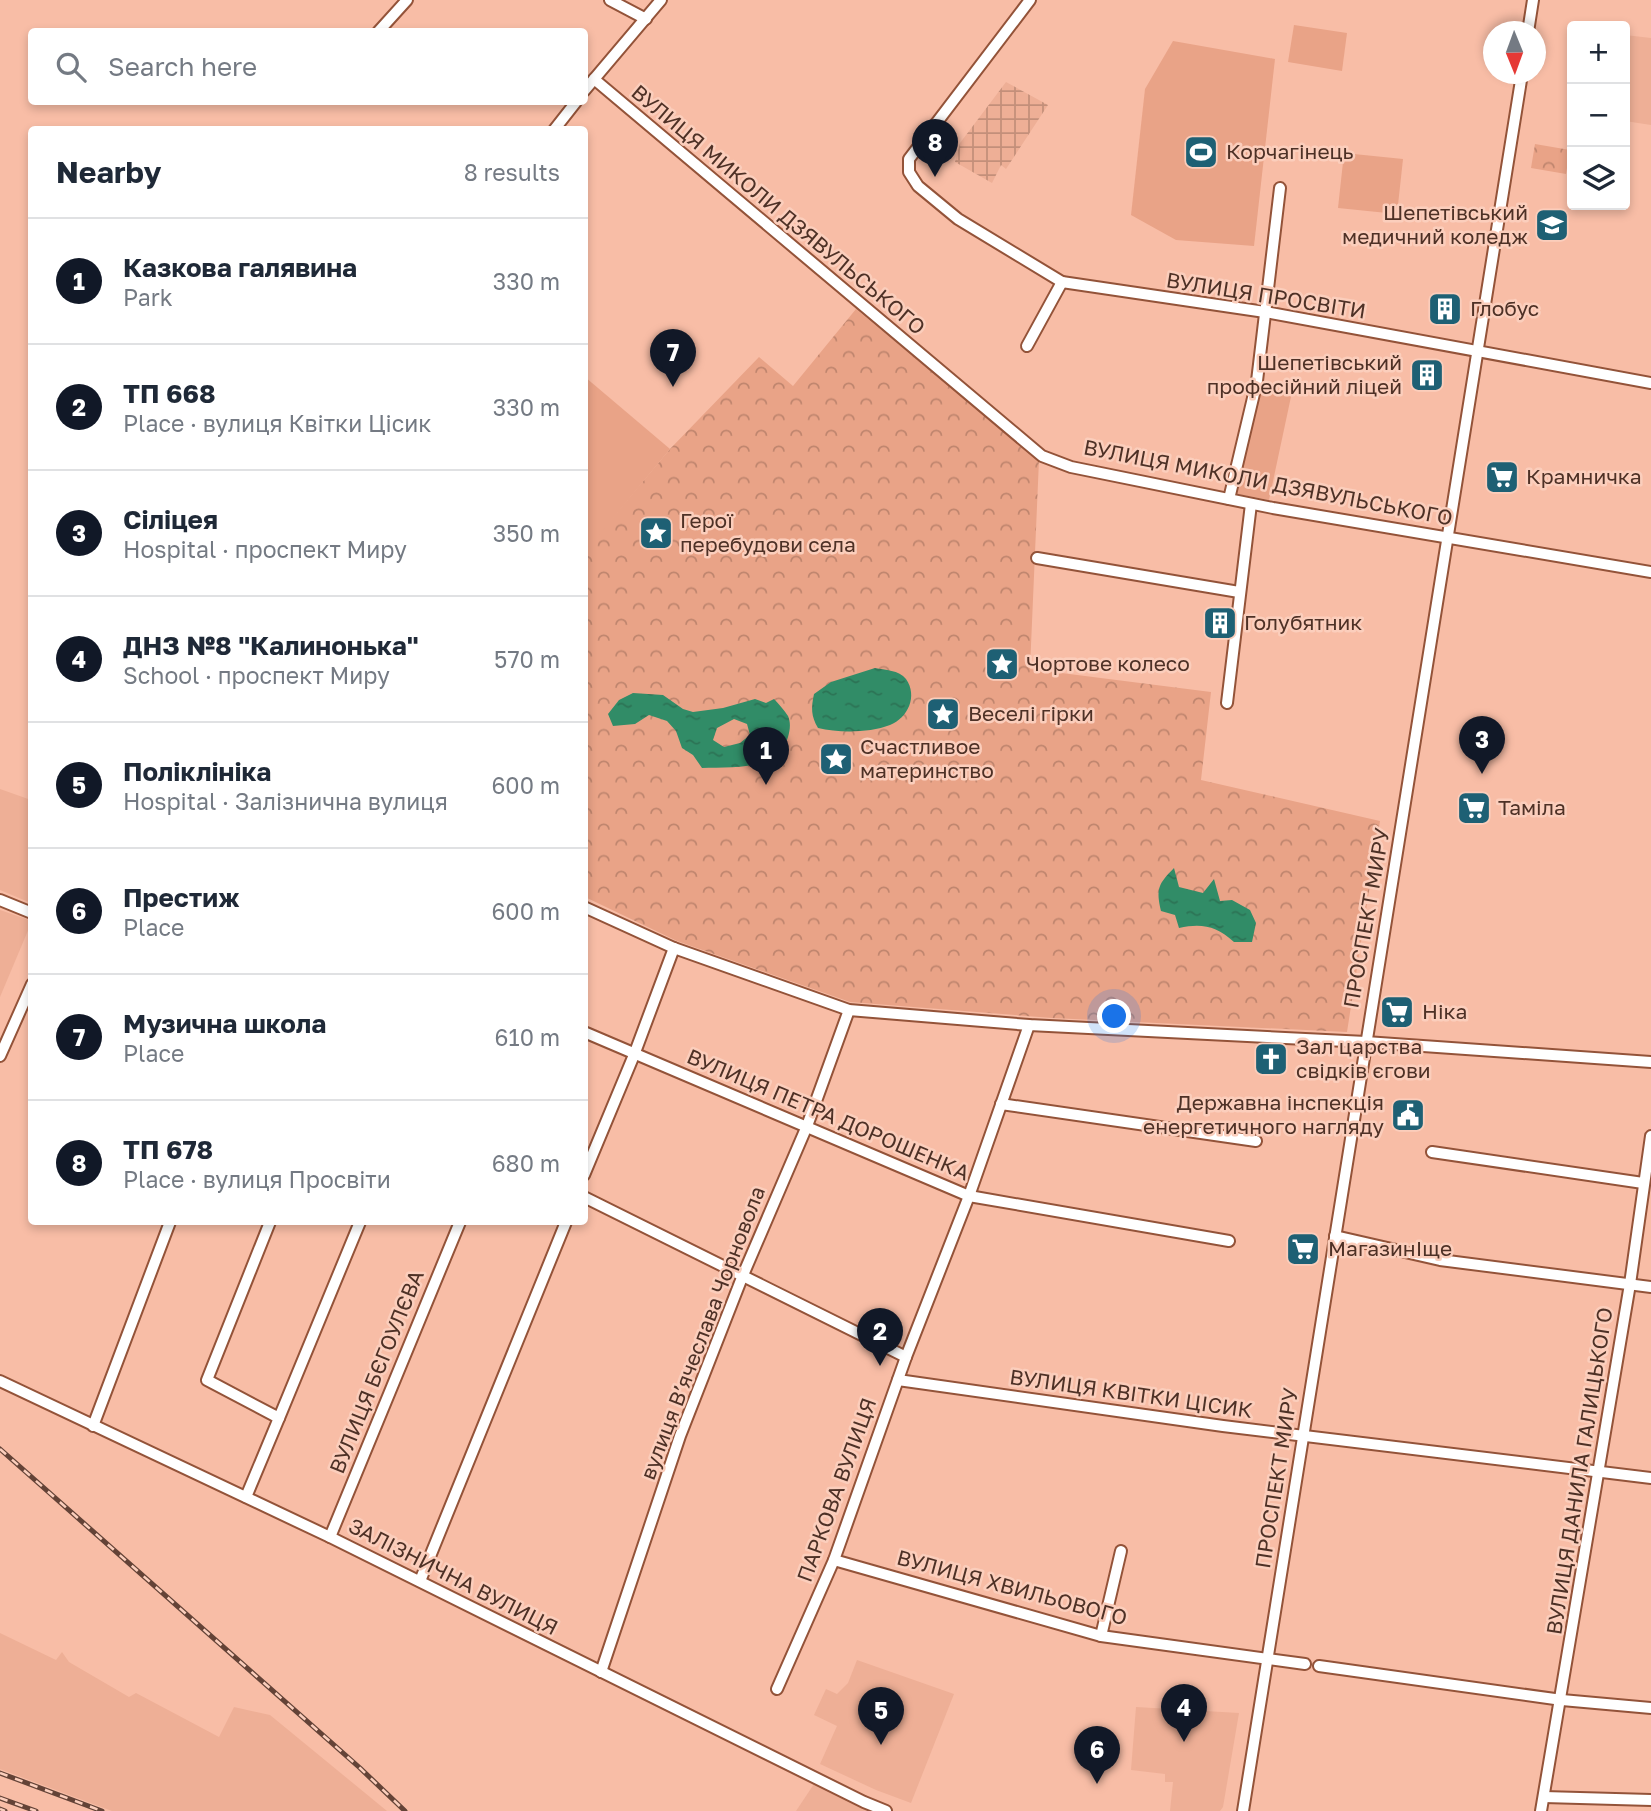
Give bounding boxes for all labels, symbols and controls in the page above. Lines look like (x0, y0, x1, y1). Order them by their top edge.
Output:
north arrow (1483, 21, 1546, 84)
map controls (1567, 21, 1630, 210)
button: + (1567, 21, 1630, 84)
search box (28, 28, 588, 105)
icon: search (52, 48, 90, 86)
text: Search here (108, 51, 257, 82)
street label: ВУЛИЦЯ МИКОЛИ ДЗЯВУЛЬСЬКОГО (626, 79, 931, 340)
button: − (1567, 84, 1630, 147)
pin: 8 (912, 119, 958, 177)
sports icon: Корчагінець (1182, 133, 1220, 171)
place label: Корчагінець (1226, 138, 1354, 164)
button: layers (1567, 147, 1630, 210)
text: Nearby (56, 154, 161, 190)
text: 8 results (464, 158, 560, 186)
place label: Шепетівський медичний коледж (1342, 199, 1528, 249)
school or university icon: Шепетівський медичний коледж (1533, 206, 1571, 244)
text: Казкова галявина (123, 252, 357, 283)
street label: ВУЛИЦЯ ПРОСВІТИ (1164, 266, 1368, 324)
text: 1 (73, 267, 85, 295)
text: 330 m (493, 267, 560, 295)
text: Park (123, 283, 173, 311)
building icon: Глобус (1426, 290, 1464, 328)
place label: Глобус (1470, 295, 1539, 321)
pin: 7 (650, 329, 696, 387)
place label: Шепетівський професійний ліцей (1207, 349, 1402, 399)
building icon: Шепетівський професійний ліцей (1408, 356, 1446, 394)
text: ТП 668 (123, 378, 216, 409)
text: 2 (72, 393, 86, 421)
text: 330 m (493, 393, 560, 421)
text: Place · вулиця Квітки Цісик (123, 409, 432, 437)
street label: ВУЛИЦЯ МИКОЛИ ДЗЯВУЛЬСЬКОГО (1081, 433, 1455, 531)
supermarket icon: Крамничка (1483, 458, 1521, 496)
place label: Крамничка (1526, 463, 1642, 489)
text: Сіліцея (123, 504, 218, 535)
place label: Герої перебудови села (680, 507, 856, 557)
place icon: Герої перебудови села (637, 514, 675, 552)
text: 3 (72, 519, 86, 547)
text: 350 m (493, 519, 560, 547)
text: Hospital · проспект Миру (123, 535, 407, 563)
building icon: Голубятник (1201, 604, 1239, 642)
place label: Голубятник (1244, 609, 1362, 635)
text: ДНЗ №8 "Калинонька" (123, 630, 419, 661)
text: 4 (72, 645, 86, 673)
text: 570 m (494, 645, 560, 673)
place icon: Чортове колесо (983, 645, 1021, 683)
place label: Чортове колесо (1026, 650, 1190, 676)
text: School · проспект Миру (123, 661, 390, 689)
place icon: Веселі гірки (924, 695, 962, 733)
place label: Веселі гірки (968, 700, 1094, 726)
pin: 3 (1459, 716, 1505, 774)
pin: 1 (743, 727, 789, 785)
place label: Счастливое материнство (860, 733, 994, 783)
place icon: Счастливое материнство (817, 740, 855, 778)
text: Поліклініка (123, 756, 271, 787)
text: 5 (72, 771, 86, 799)
text: 600 m (491, 771, 560, 799)
text: Hospital · Залізнична вулиця (123, 787, 448, 815)
supermarket icon: Таміла (1455, 789, 1493, 827)
place label: Таміла (1498, 794, 1566, 820)
street label: ПРОСПЕКТ МИРУ (1337, 826, 1395, 1010)
text: Престиж (123, 882, 239, 913)
text: 6 (72, 897, 86, 925)
text: 600 m (491, 897, 560, 925)
text: Place (123, 913, 184, 941)
supermarket icon: Ніка (1378, 993, 1416, 1031)
place label: Ніка (1422, 998, 1467, 1024)
your location (1097, 999, 1131, 1033)
text: Музична школа (123, 1008, 326, 1039)
text: 7 (73, 1023, 85, 1051)
text: 610 m (495, 1023, 560, 1051)
place label: Зал царства свідків єгови (1296, 1033, 1431, 1083)
text: Place (123, 1039, 184, 1067)
church icon: Зал царства свідків єгови (1252, 1040, 1290, 1078)
street label: ВУЛИЦЯ ПЕТРА ДОРОШЕНКА (683, 1043, 974, 1186)
place label: Державна інспекція енергетичного нагляду (1143, 1089, 1384, 1139)
public building icon: Державна інспекція енергетичного нагляду (1389, 1096, 1427, 1134)
text: ТП 678 (123, 1134, 213, 1165)
text: 8 (72, 1149, 86, 1177)
text: 680 m (492, 1149, 560, 1177)
text: Place · вулиця Просвіти (123, 1165, 391, 1193)
street label: вулиця Вʼячеслава Чорновола (634, 1182, 770, 1483)
supermarket icon: МагазинІще (1284, 1230, 1322, 1268)
place label: МагазинІще (1328, 1235, 1452, 1261)
street label: ВУЛИЦЯ БЄГОУЛЄВА (323, 1266, 429, 1477)
street label: ВУЛИЦЯ ДАНИЛА ГАЛИЦЬКОГО (1540, 1305, 1618, 1636)
pin: 2 (857, 1308, 903, 1366)
street label: ВУЛИЦЯ КВІТКИ ЦІСИК (1008, 1363, 1254, 1423)
street label: ПРОСПЕКТ МИРУ (1249, 1386, 1303, 1570)
street label: ПАРКОВА ВУЛИЦЯ (791, 1394, 881, 1585)
street label: ЗАЛІЗНИЧНА ВУЛИЦЯ (344, 1512, 562, 1640)
street label: ВУЛИЦЯ ХВИЛЬОВОГО (894, 1544, 1130, 1630)
pin: 4 (1161, 1684, 1207, 1742)
pin: 5 (858, 1687, 904, 1745)
pin: 6 (1074, 1726, 1120, 1784)

